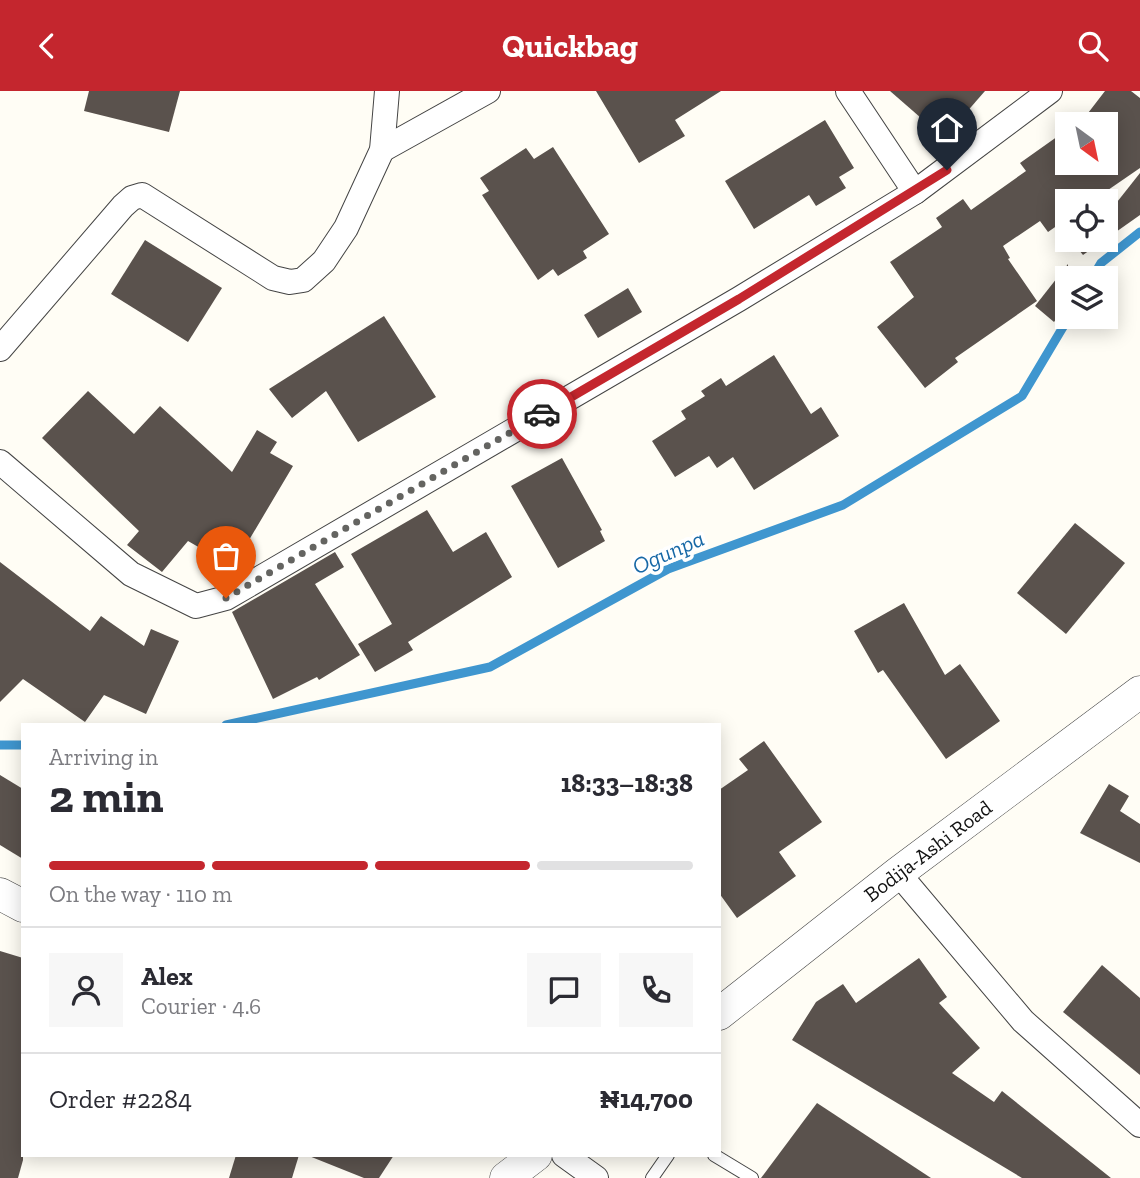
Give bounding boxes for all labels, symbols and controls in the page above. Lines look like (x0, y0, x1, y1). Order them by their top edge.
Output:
icon: back (28, 27, 66, 65)
text: Quickbag (502, 27, 638, 65)
icon: search (1074, 27, 1112, 65)
pin (917, 98, 977, 170)
icon: home (928, 109, 966, 147)
north arrow (1055, 112, 1118, 175)
map controls (1055, 112, 1118, 329)
button: locate (1055, 189, 1118, 252)
button: layers (1055, 266, 1118, 329)
courier (507, 379, 577, 449)
icon: car (523, 395, 561, 433)
water label: Ogunpa (628, 524, 708, 580)
pin (196, 526, 256, 598)
icon: bag (207, 537, 245, 575)
text: Arriving in (49, 743, 158, 771)
text: 18:33–18:38 (561, 767, 693, 799)
text: 2 min (49, 769, 164, 824)
street label: Bodija-Ashi Road (859, 794, 997, 907)
text: On the way · 110 m (49, 880, 232, 908)
button: person (49, 953, 123, 1027)
button: chat (527, 953, 601, 1027)
button: phone (619, 953, 693, 1027)
text: Alex (141, 960, 193, 992)
text: Courier · 4.6 (141, 992, 261, 1020)
text: Order #2284 (49, 1083, 192, 1115)
text: ₦14,700 (599, 1083, 693, 1115)

